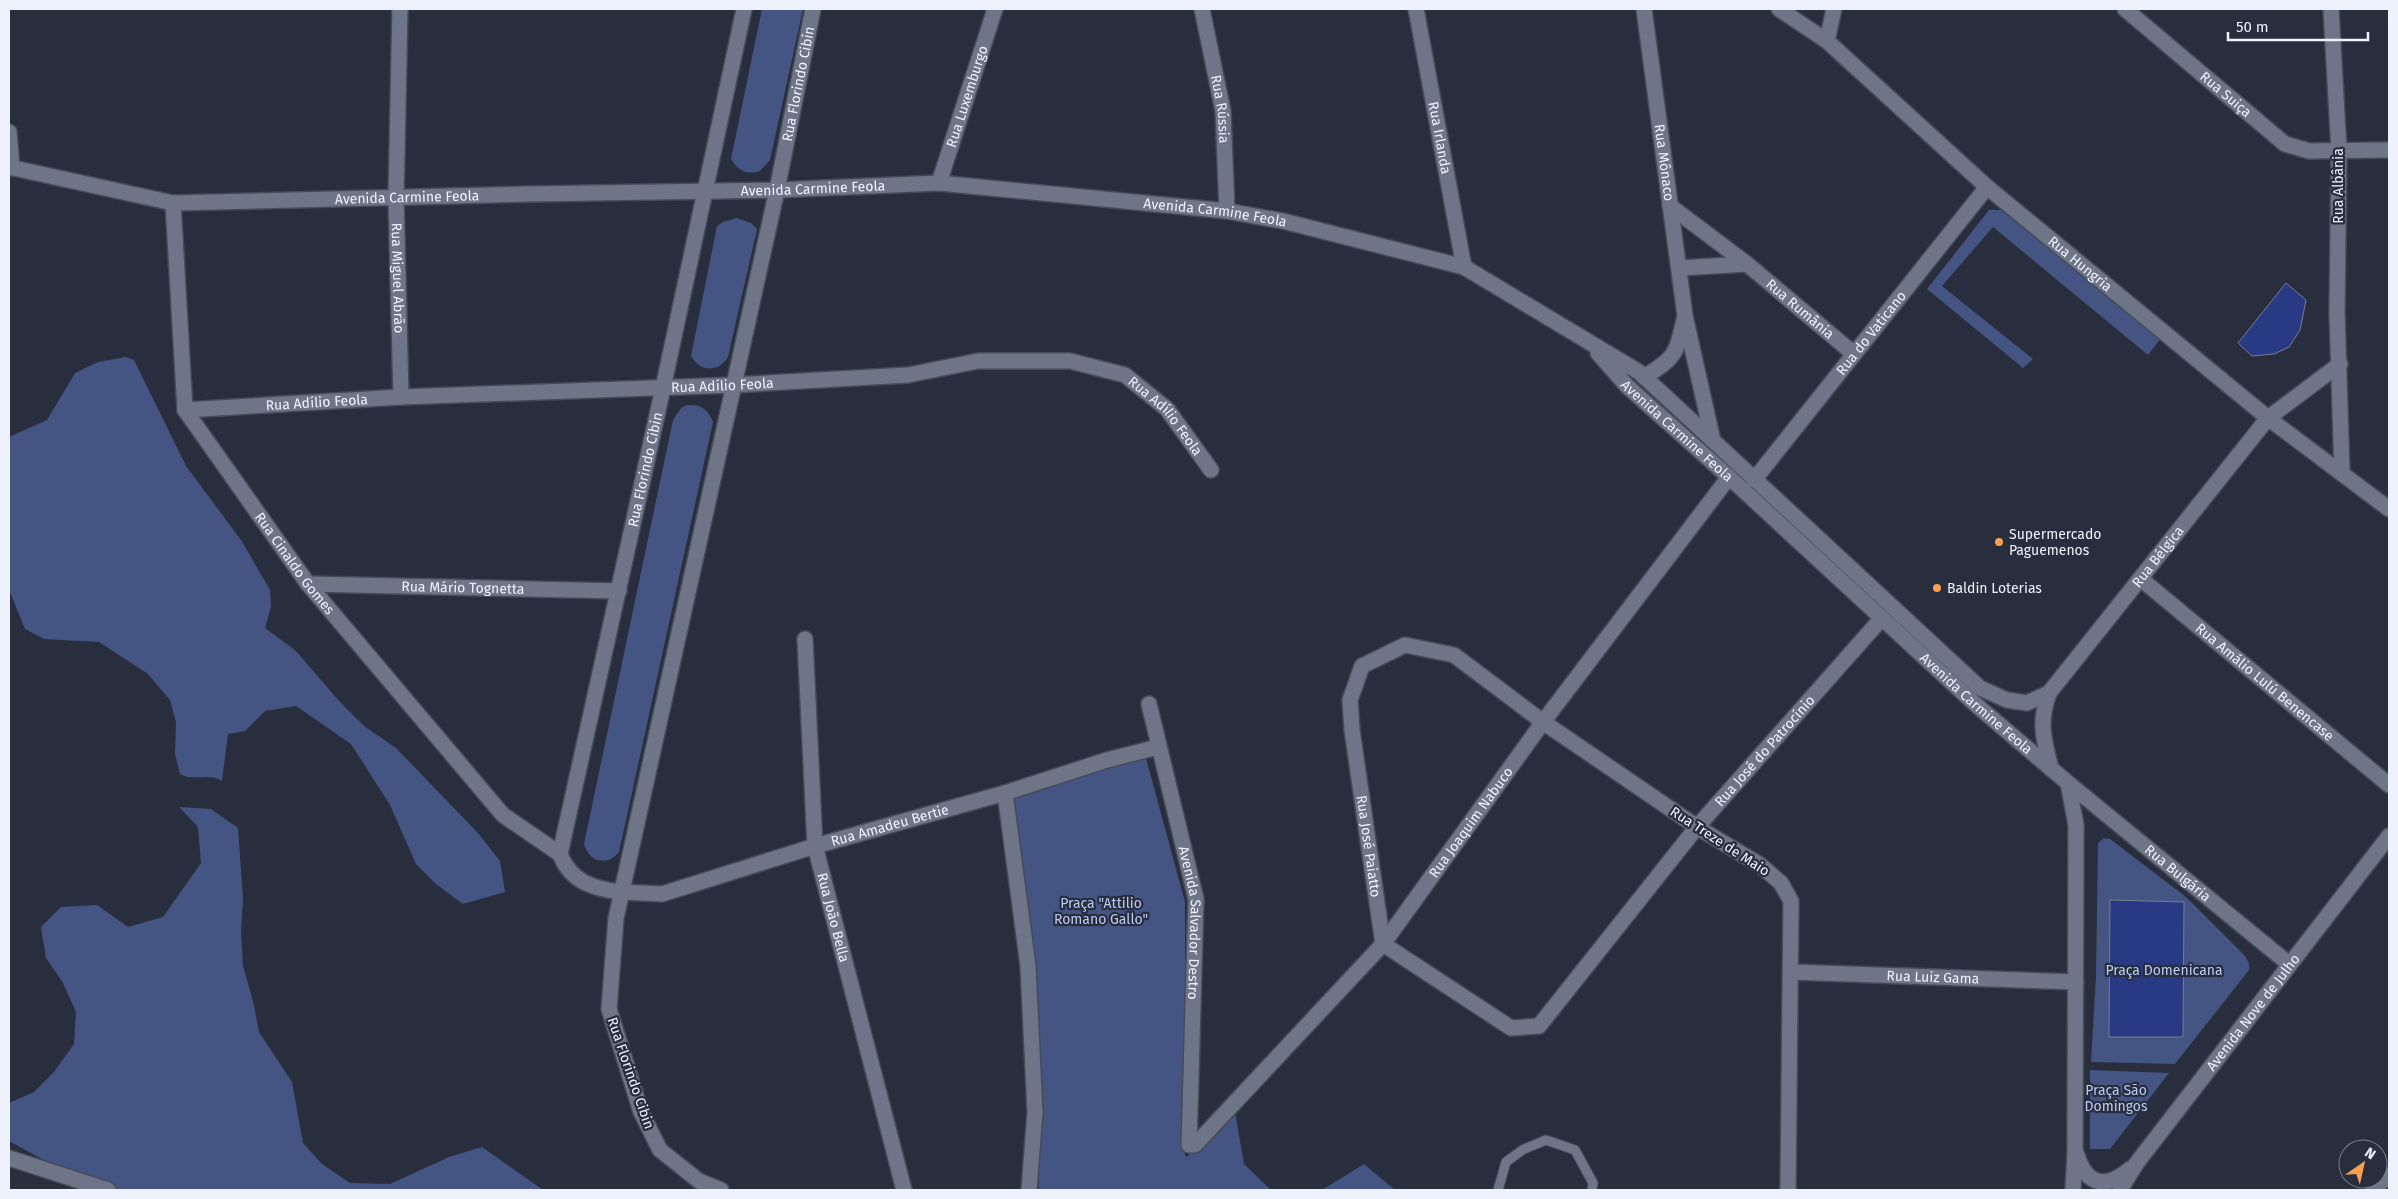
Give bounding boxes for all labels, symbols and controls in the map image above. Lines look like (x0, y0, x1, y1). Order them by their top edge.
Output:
scale bar (2228, 10, 2368, 42)
text: 50 m (2236, 18, 2269, 36)
street label: Rua Florindo Cibin (779, 25, 818, 143)
street label: Rua Luxemburgo (943, 43, 992, 150)
street label: Rua Suiça (2196, 68, 2255, 121)
street label: Rua Rússia (1207, 73, 1232, 144)
street label: Rua Irlanda (1424, 100, 1455, 176)
street label: Rua Mônaco (1650, 123, 1678, 202)
street label: Rua Albânia (2330, 148, 2347, 224)
street label: Avenida Carmine Feola (741, 177, 886, 200)
street label: Avenida Carmine Feola (335, 187, 480, 208)
street label: Avenida Carmine Feola (1143, 195, 1289, 231)
street label: Rua Miguel Abrão (388, 222, 407, 333)
street label: Rua Hungria (2044, 233, 2116, 295)
street label: Rua Rumânia (1762, 276, 1838, 343)
street label: Rua do Vaticano (1833, 288, 1910, 379)
street label: Rua Adílio Feola (1125, 373, 1206, 459)
street label: Rua Adílio Feola (671, 375, 774, 396)
street label: Avenida Carmine Feola (1617, 377, 1736, 485)
street label: Rua Adílio Feola (265, 391, 368, 414)
street label: Rua Florindo Cibin (625, 411, 666, 529)
street label: Rua Cinaldo Gomes (251, 509, 338, 618)
street label: Rua Bélgica (2128, 523, 2188, 591)
place label: Supermercado Paguemenos (2009, 526, 2101, 559)
marker: Supermercado Paguemenos (1993, 536, 2005, 548)
street label: Rua Mário Tognetta (401, 578, 525, 598)
place label: Baldin Loterias (1947, 580, 2042, 597)
marker: Baldin Loterias (1931, 582, 1943, 594)
street label: Rua Amálio Lulú Benencase (2192, 620, 2337, 745)
street label: Avenida Carmine Feola (1916, 650, 2036, 758)
street label: Rua José do Patrocínio (1711, 692, 1819, 810)
street label: Rua Joaquim Nabuco (1426, 764, 1517, 881)
street label: Rua José Paiatto (1353, 794, 1384, 898)
street label: Rua Amadeu Bertie (829, 801, 951, 850)
street label: Rua Treze de Maio (1667, 803, 1773, 880)
street label: Rua Bulgária (2141, 841, 2214, 905)
street label: Avenida Salvador Destro (1175, 845, 1204, 1000)
street label: Rua João Bella (813, 871, 853, 964)
park label: Praça "Attilio Romano Gallo" (1054, 895, 1148, 928)
street label: Avenida Nove de Julho (2203, 951, 2304, 1074)
park label: Praça Domenicana (2105, 962, 2223, 979)
street label: Rua Luiz Gama (1886, 967, 1980, 988)
street label: Rua Florindo Cibin (603, 1015, 658, 1131)
park label: Praça São Domingos (2084, 1082, 2148, 1115)
north arrow (2338, 1139, 2388, 1189)
text: N (2361, 1144, 2379, 1163)

